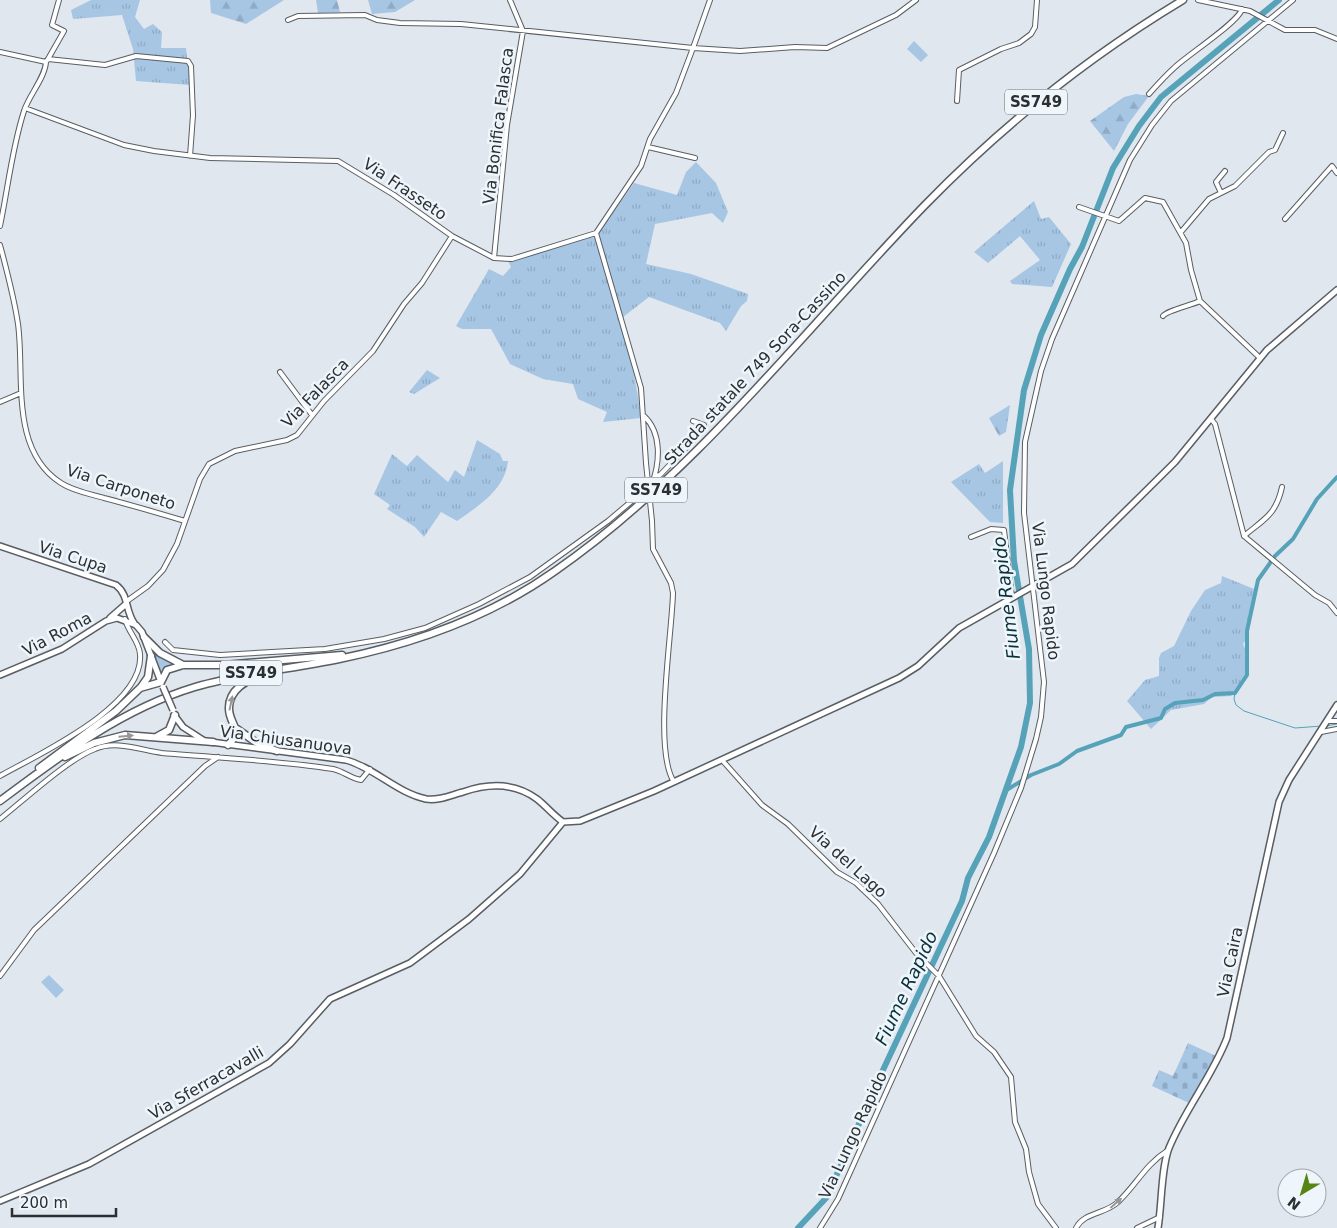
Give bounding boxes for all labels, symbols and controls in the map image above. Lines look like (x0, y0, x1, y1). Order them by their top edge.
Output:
street label: Via Bonifica Falasca (479, 47, 517, 205)
road number: SS749 (1005, 90, 1067, 114)
street label: Via Frasseto (360, 154, 450, 224)
street label: Strada statale 749 Sora-Cassino (660, 267, 850, 469)
street label: Via Falasca (277, 355, 353, 431)
street label: Via Carponeto (64, 460, 178, 514)
road number: SS749 (625, 478, 687, 502)
street label: Via Lungo Rapido (1028, 521, 1064, 661)
water label: Fiume Rapido (988, 535, 1024, 661)
street label: Via Cupa (36, 537, 110, 577)
street label: Via Roma (19, 608, 95, 660)
road number: SS749 (220, 660, 282, 686)
one-way arrow (227, 695, 235, 710)
street label: Via Chiusanuova (219, 721, 353, 759)
one-way arrow (118, 732, 134, 740)
street label: Via del Lago (805, 822, 891, 902)
street label: Via Caira (1213, 925, 1247, 999)
water label: Fiume Rapido (870, 928, 942, 1048)
street label: Via Sferracavalli (145, 1042, 267, 1124)
street label: Via Lungo Rapido (815, 1068, 891, 1202)
north arrow (1277, 1168, 1327, 1218)
scale bar (12, 1186, 116, 1218)
text: N (1284, 1193, 1304, 1213)
text: 200 m (20, 1194, 68, 1212)
one-way arrow (1109, 1197, 1122, 1208)

